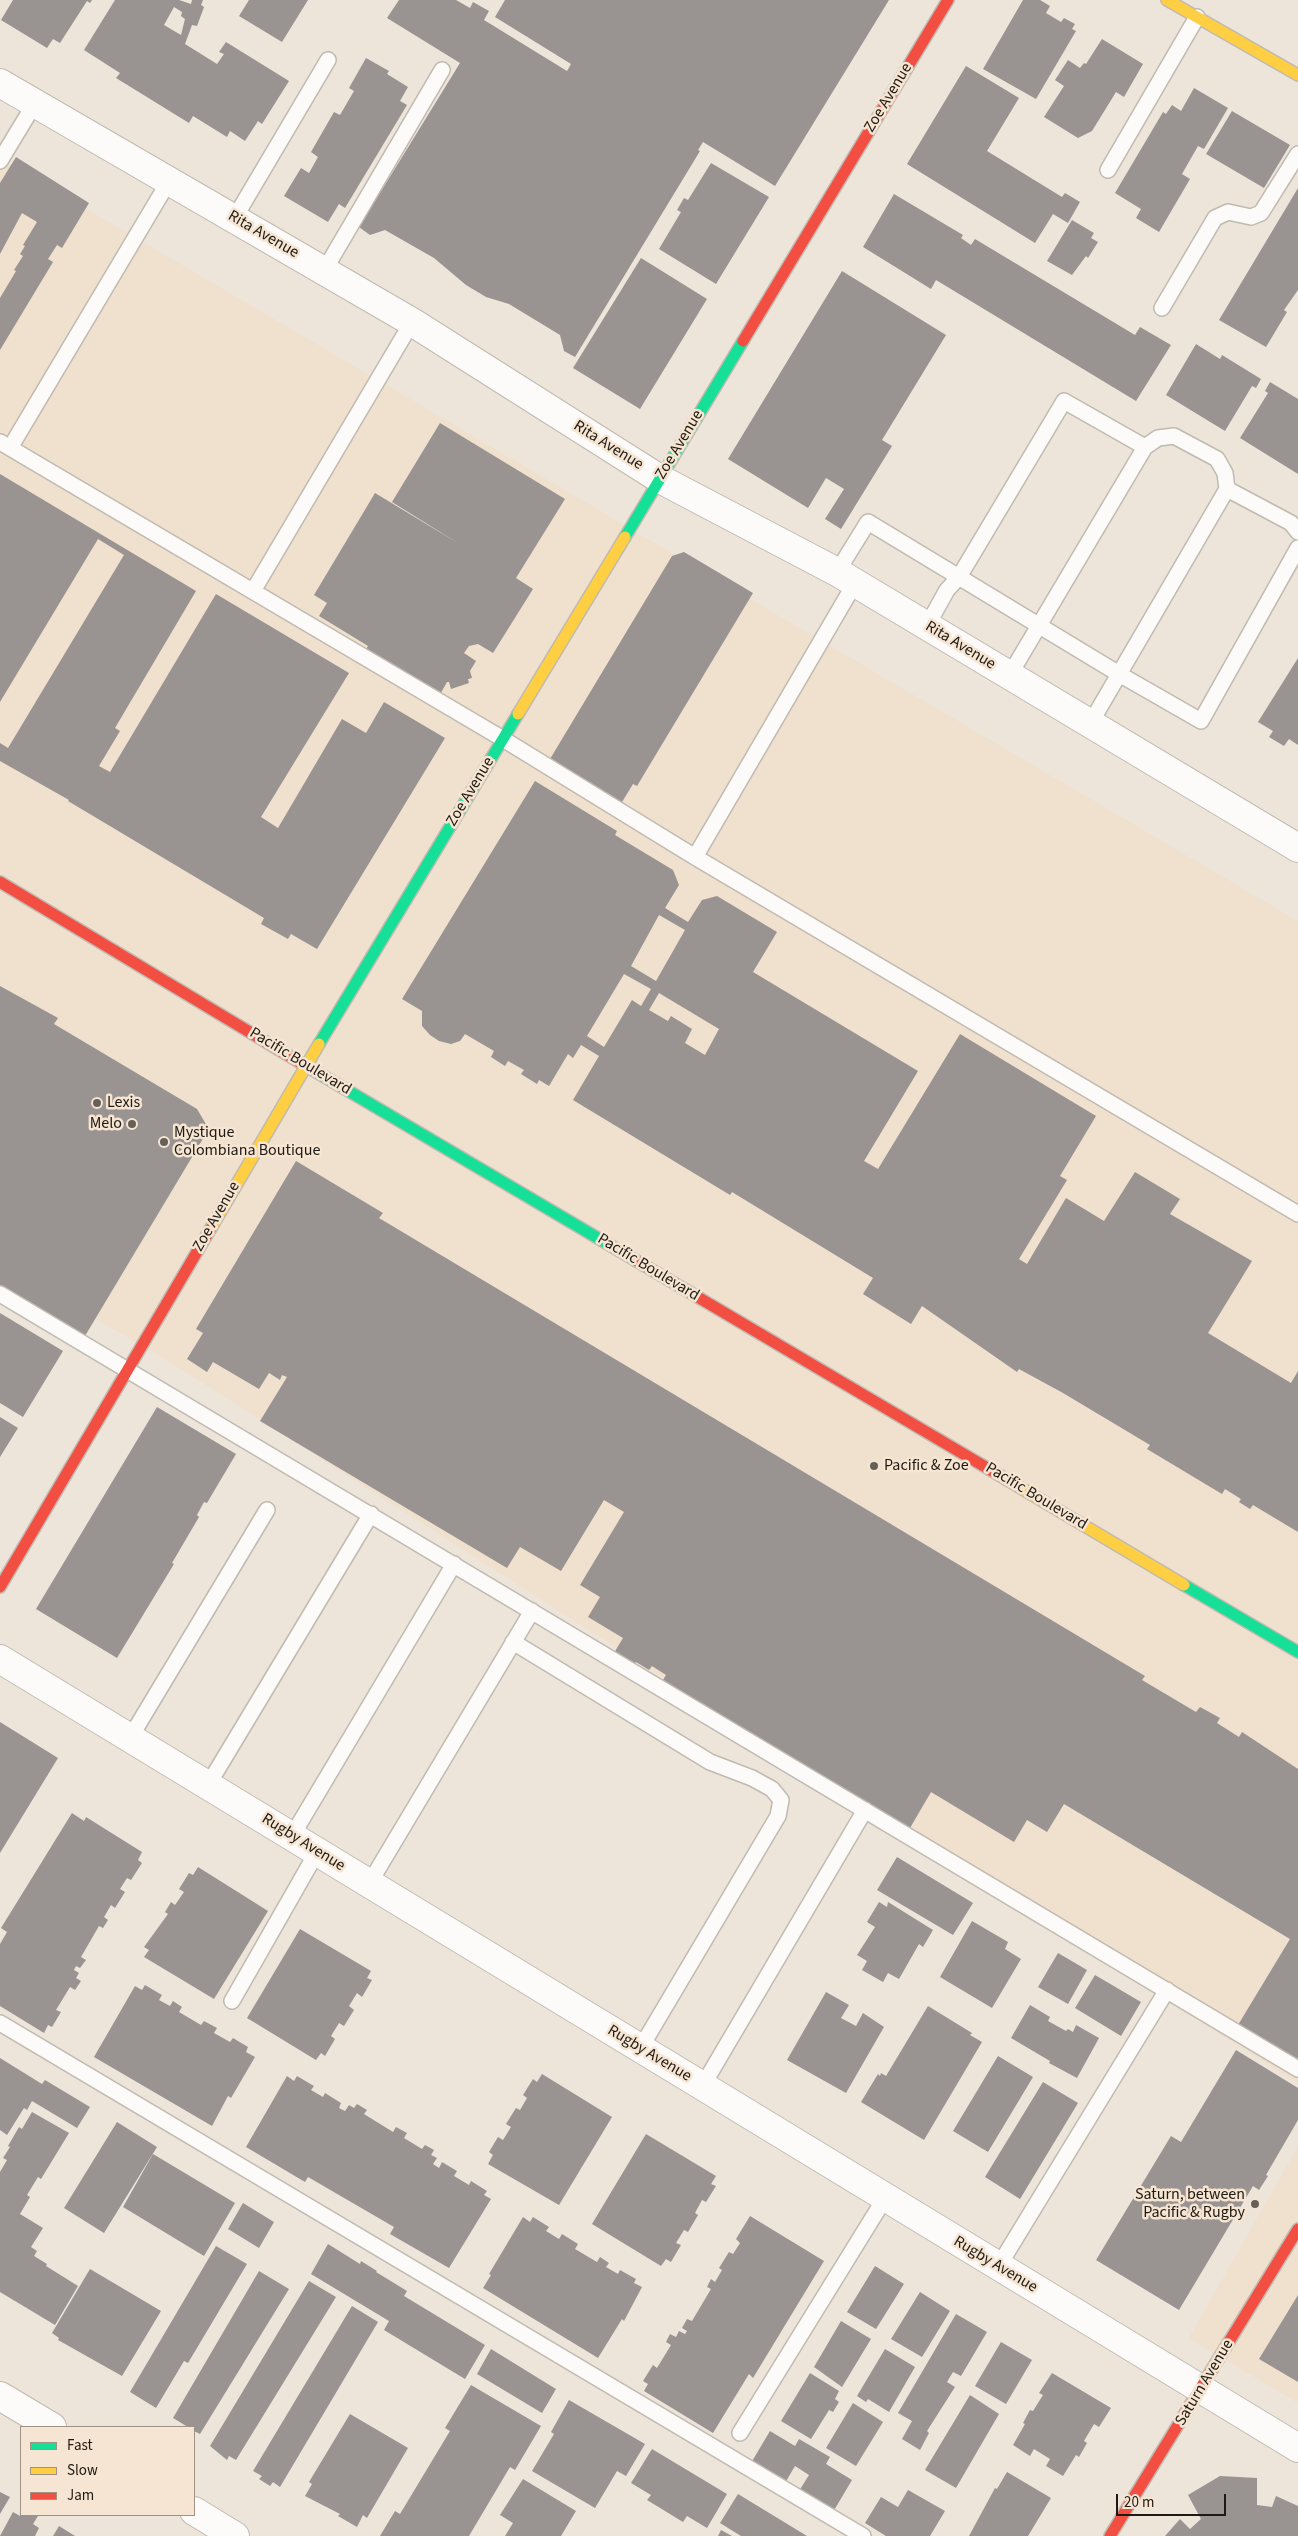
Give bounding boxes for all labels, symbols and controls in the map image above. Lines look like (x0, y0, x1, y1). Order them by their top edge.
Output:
street label: Zoe Avenue (861, 60, 917, 136)
street label: Rita Avenue (224, 207, 302, 263)
street label: Zoe Avenue (652, 407, 708, 483)
street label: Rita Avenue (570, 417, 646, 475)
street label: Rita Avenue (921, 618, 999, 674)
street label: Zoe Avenue (443, 754, 499, 830)
street label: Pacific Boulevard (246, 1024, 354, 1100)
place label: Lexis (107, 1093, 140, 1113)
marker: Lexis (91, 1097, 103, 1109)
place label: Melo (90, 1114, 122, 1134)
marker: Melo (126, 1118, 138, 1130)
place label: Mystique Colombiana Boutique (174, 1123, 320, 1161)
marker: Mystique Colombiana Boutique (158, 1136, 170, 1148)
street label: Zoe Avenue (189, 1179, 245, 1255)
street label: Pacific Boulevard (594, 1230, 702, 1306)
place label: Pacific & Zoe (884, 1456, 969, 1476)
street label: Pacific Boulevard (982, 1459, 1090, 1535)
marker: Pacific & Zoe (868, 1460, 880, 1472)
street label: Rugby Avenue (258, 1810, 348, 1876)
street label: Rugby Avenue (603, 2021, 695, 2087)
place label: Saturn, between Pacific & Rugby (1135, 2185, 1245, 2223)
marker: Saturn, between Pacific & Rugby (1249, 2198, 1261, 2210)
street label: Rugby Avenue (949, 2232, 1041, 2298)
street label: Saturn Avenue (1172, 2336, 1238, 2430)
legend (20, 2426, 195, 2516)
text: Fast (67, 2435, 93, 2456)
text: Slow (67, 2460, 98, 2481)
scale bar (1118, 2484, 1228, 2516)
text: Jam (67, 2485, 94, 2506)
text: 20 m (1124, 2492, 1154, 2513)

